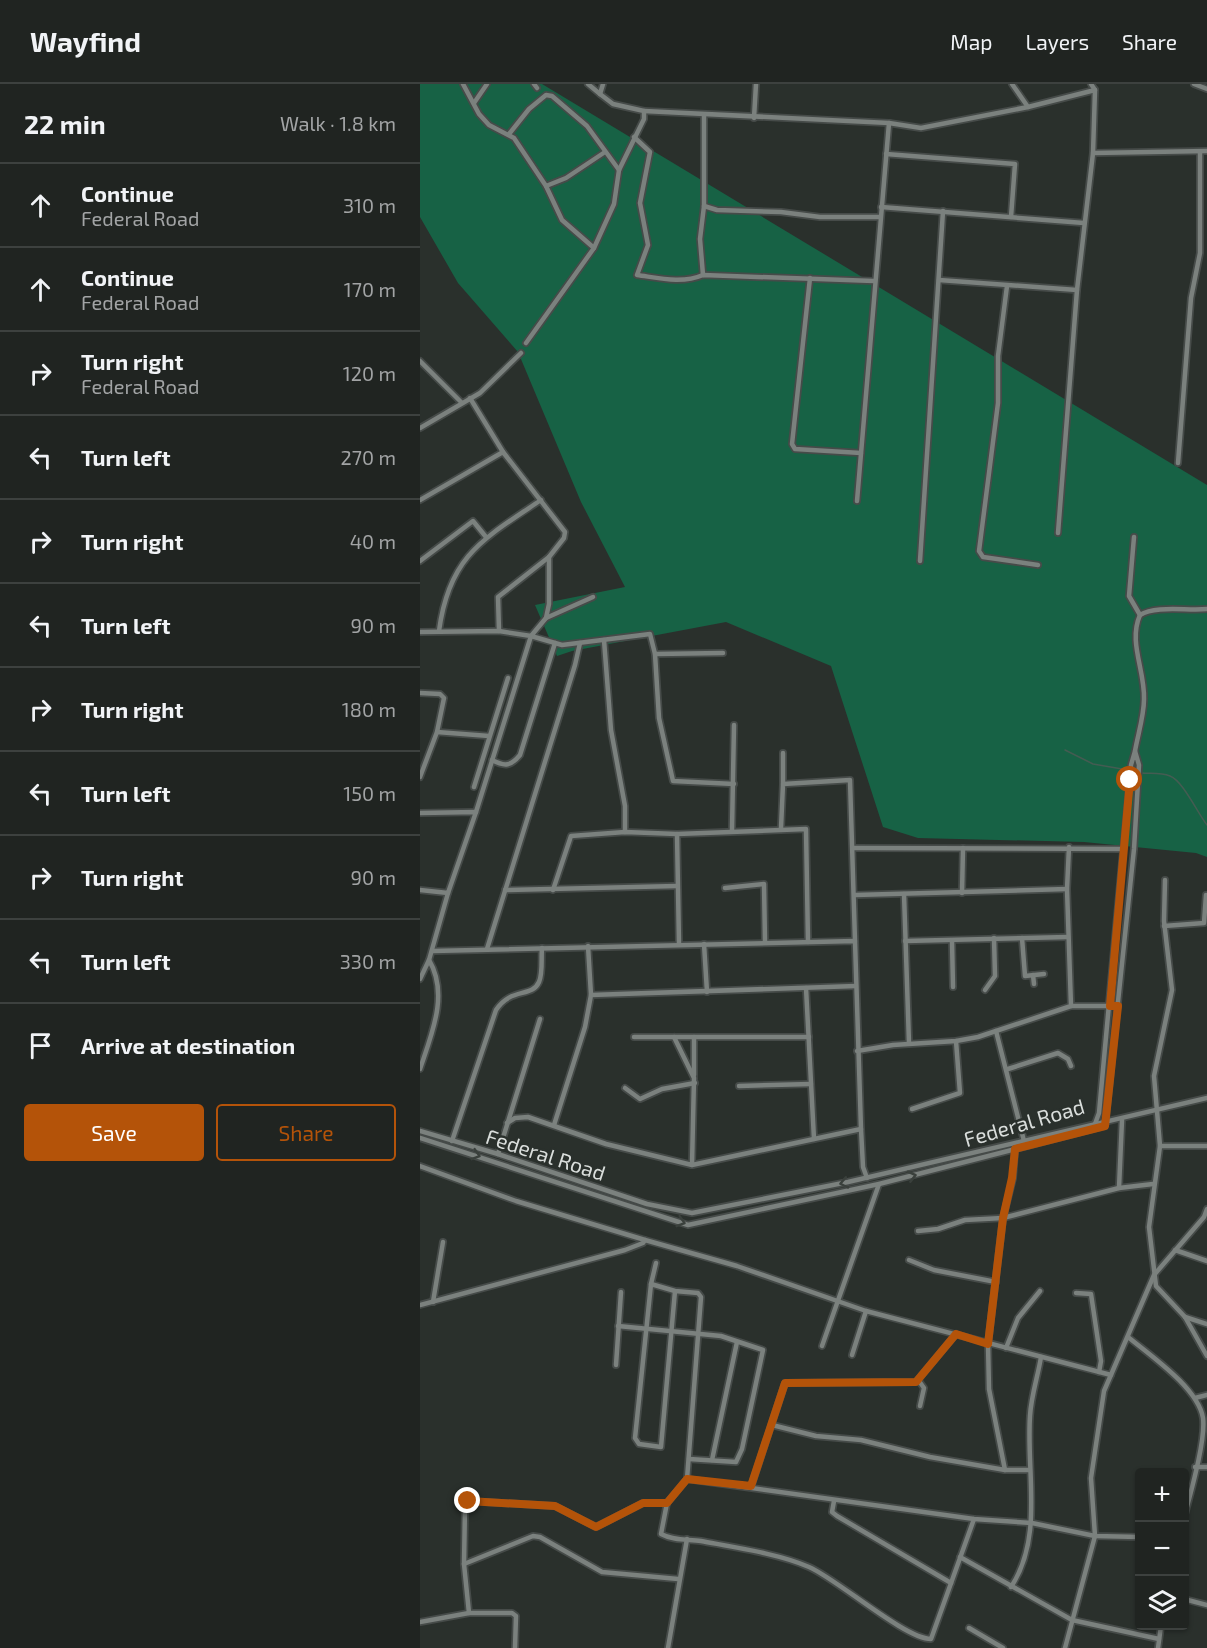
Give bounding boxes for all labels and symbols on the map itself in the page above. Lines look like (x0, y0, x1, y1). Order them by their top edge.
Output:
route start (1116, 766, 1142, 792)
street label: Federal Road (961, 1093, 1087, 1151)
street label: Federal Road (483, 1123, 609, 1185)
one-way arrow (470, 1148, 481, 1160)
one-way arrow (907, 1170, 917, 1183)
one-way arrow (839, 1176, 849, 1189)
one-way arrow (675, 1215, 686, 1227)
route end (454, 1487, 480, 1513)

